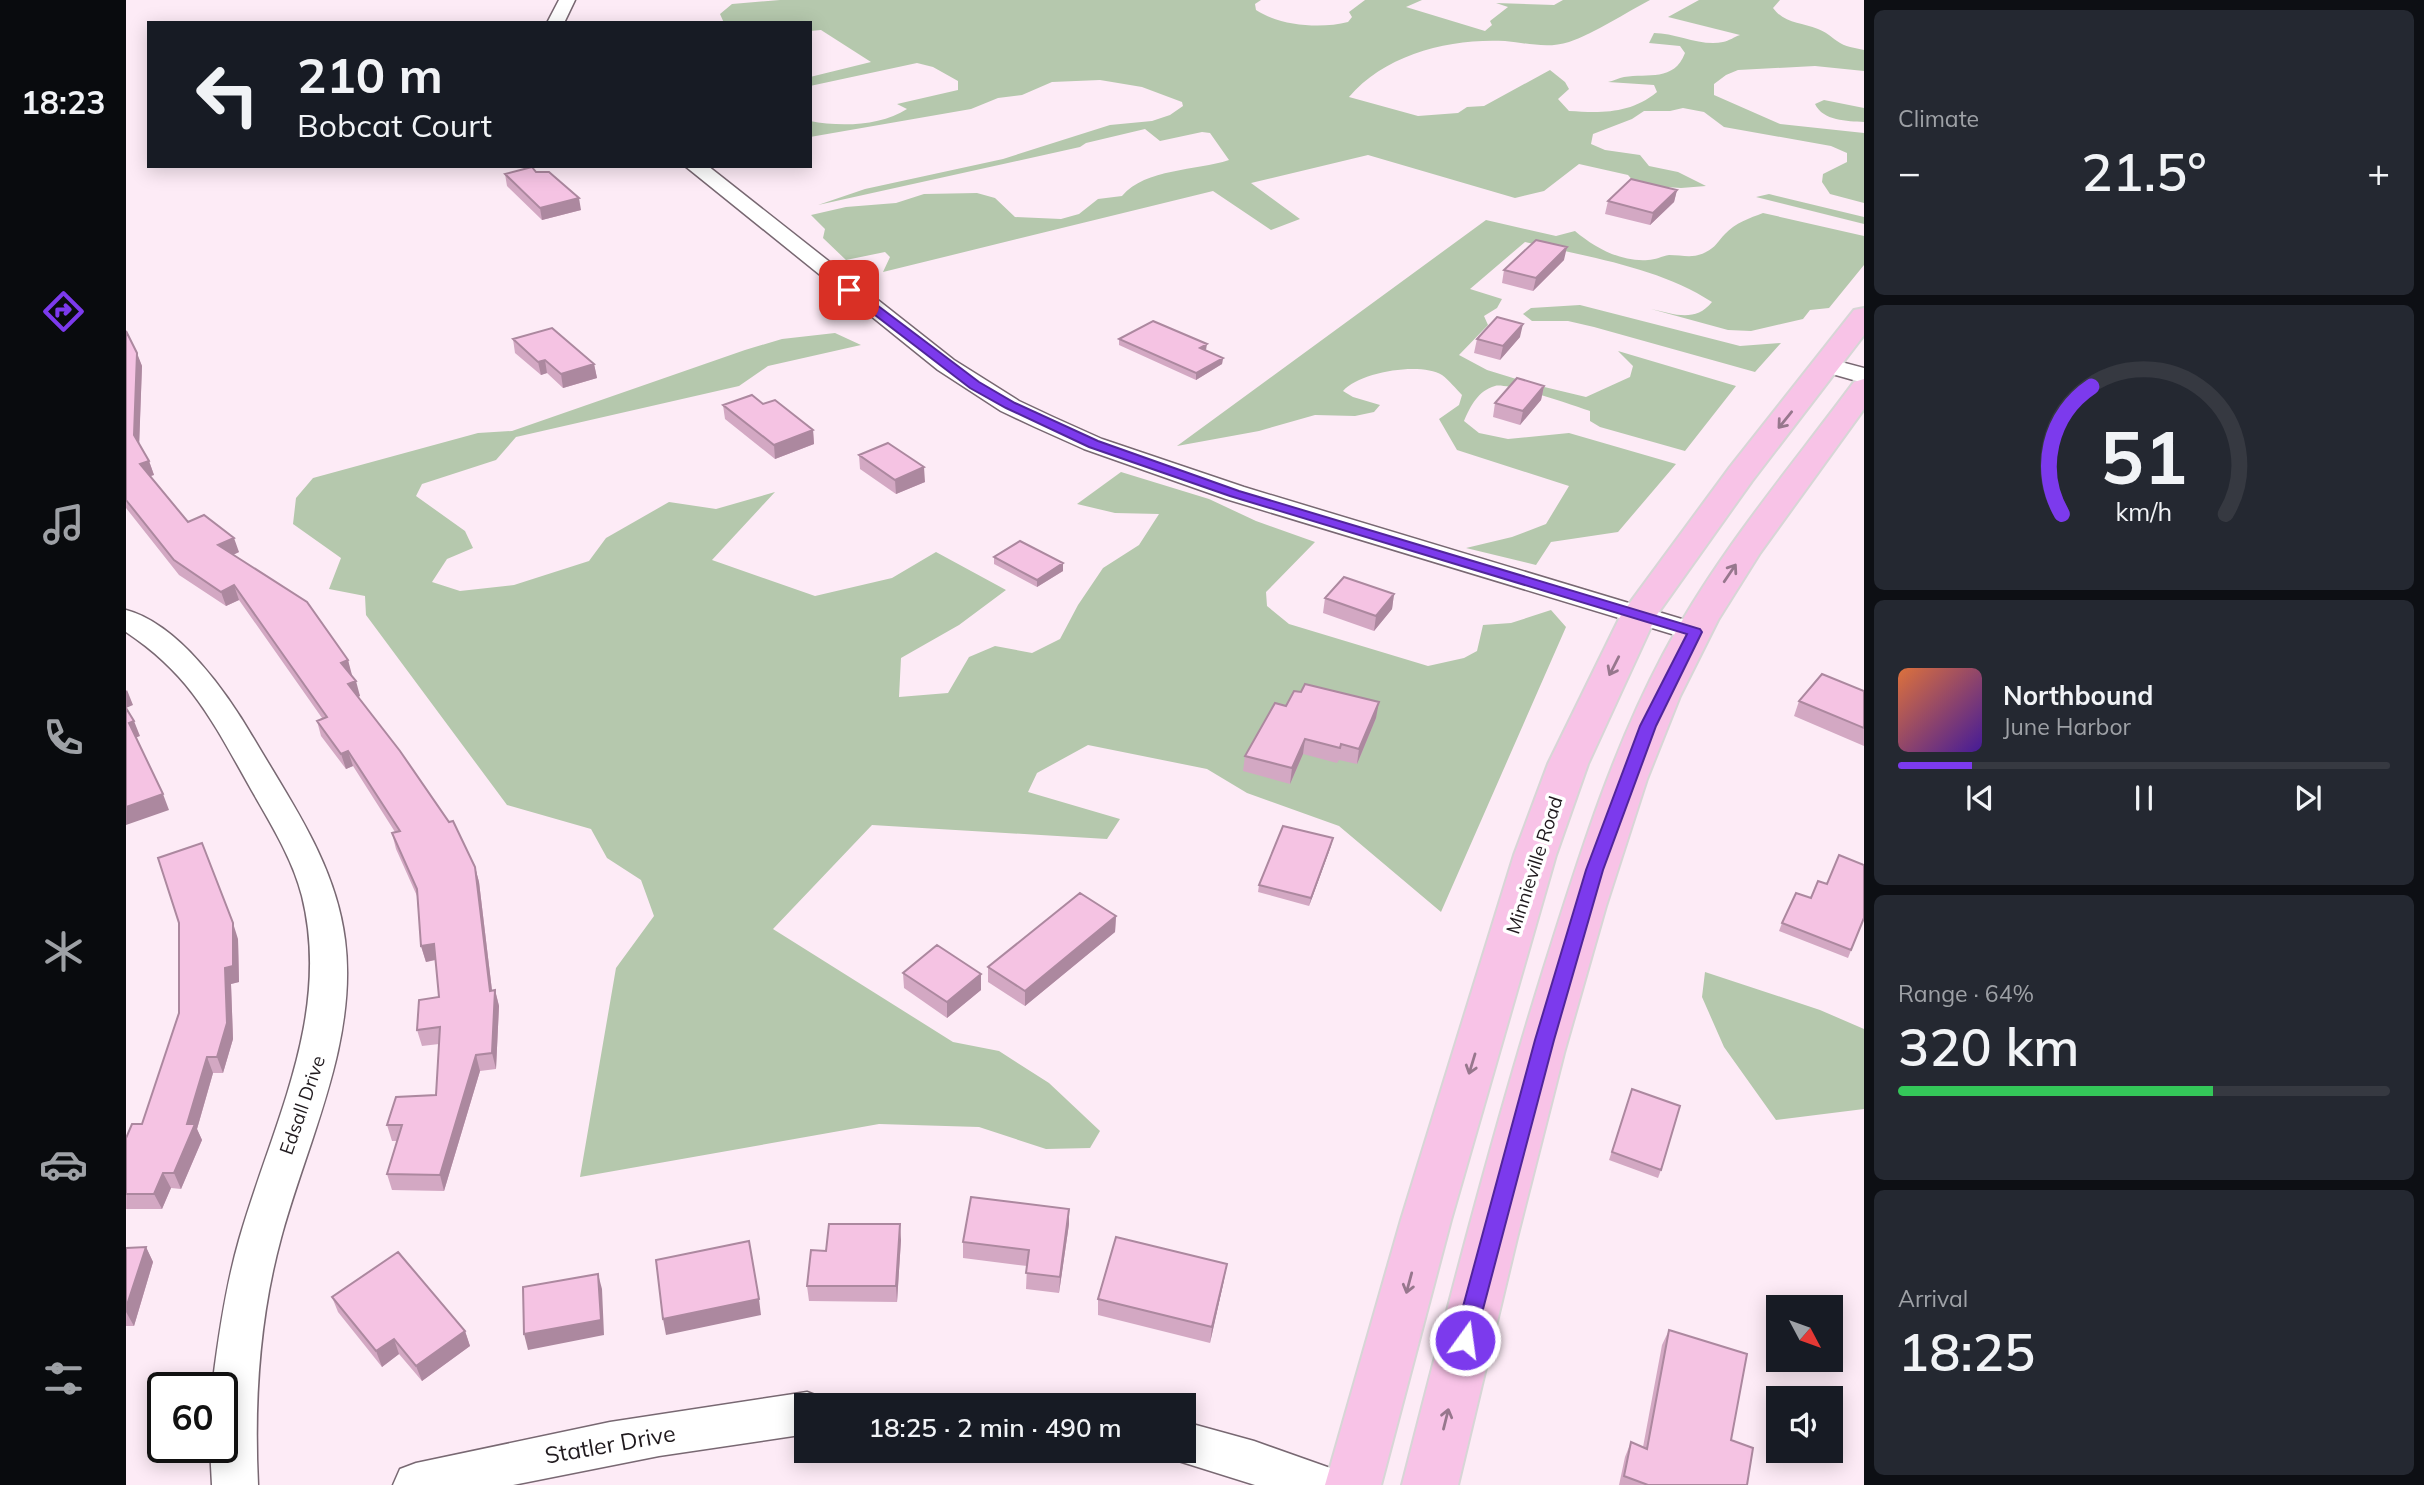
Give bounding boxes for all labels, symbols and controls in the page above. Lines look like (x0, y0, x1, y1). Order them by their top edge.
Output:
text: 210 m (297, 44, 443, 105)
icon: left (182, 49, 273, 140)
text: 18:23 (21, 82, 105, 122)
text: Climate (1898, 104, 1979, 133)
text: Bobcat Court (297, 105, 492, 145)
text: 21.5° (2081, 139, 2207, 204)
text: − (1898, 148, 1921, 196)
text: + (2367, 148, 2390, 196)
pin (819, 260, 879, 320)
icon: arrive (830, 271, 868, 309)
icon: directions (39, 287, 88, 336)
one-way arrow (1778, 410, 1793, 428)
text: 51 (2100, 411, 2188, 502)
text: km/h (2116, 495, 2172, 526)
icon: music (39, 500, 88, 549)
one-way arrow (1723, 564, 1737, 584)
one-way arrow (1606, 655, 1620, 676)
text: Northbound (2003, 679, 2153, 712)
text: June Harbor (2003, 712, 2131, 741)
icon: phone (39, 713, 88, 762)
icon: previous (1961, 779, 1999, 817)
icon: pause (2125, 779, 2163, 817)
icon: next (2289, 779, 2327, 817)
street label: Minnieville Road (1500, 793, 1568, 937)
icon: climate (39, 927, 88, 976)
text: Range · 64% (1898, 979, 2034, 1008)
text: 320 km (1898, 1014, 2079, 1079)
street label: Edsall Drive (274, 1052, 330, 1158)
one-way arrow (1465, 1053, 1478, 1075)
icon: car (39, 1140, 88, 1189)
one-way arrow (1401, 1271, 1414, 1293)
text: Arrival (1898, 1284, 1968, 1313)
north arrow (1766, 1295, 1843, 1372)
map controls (1766, 1295, 1843, 1463)
position arrow (1428, 1303, 1502, 1377)
text: 18:25 (1898, 1319, 2035, 1384)
icon: filters (39, 1354, 88, 1403)
speed limit sign: 60 (147, 1372, 238, 1463)
button: sound (1766, 1386, 1843, 1463)
one-way arrow (1440, 1408, 1453, 1431)
text: 18:25 · 2 min · 490 m (868, 1411, 1122, 1444)
street label: Statler Drive (542, 1418, 678, 1470)

